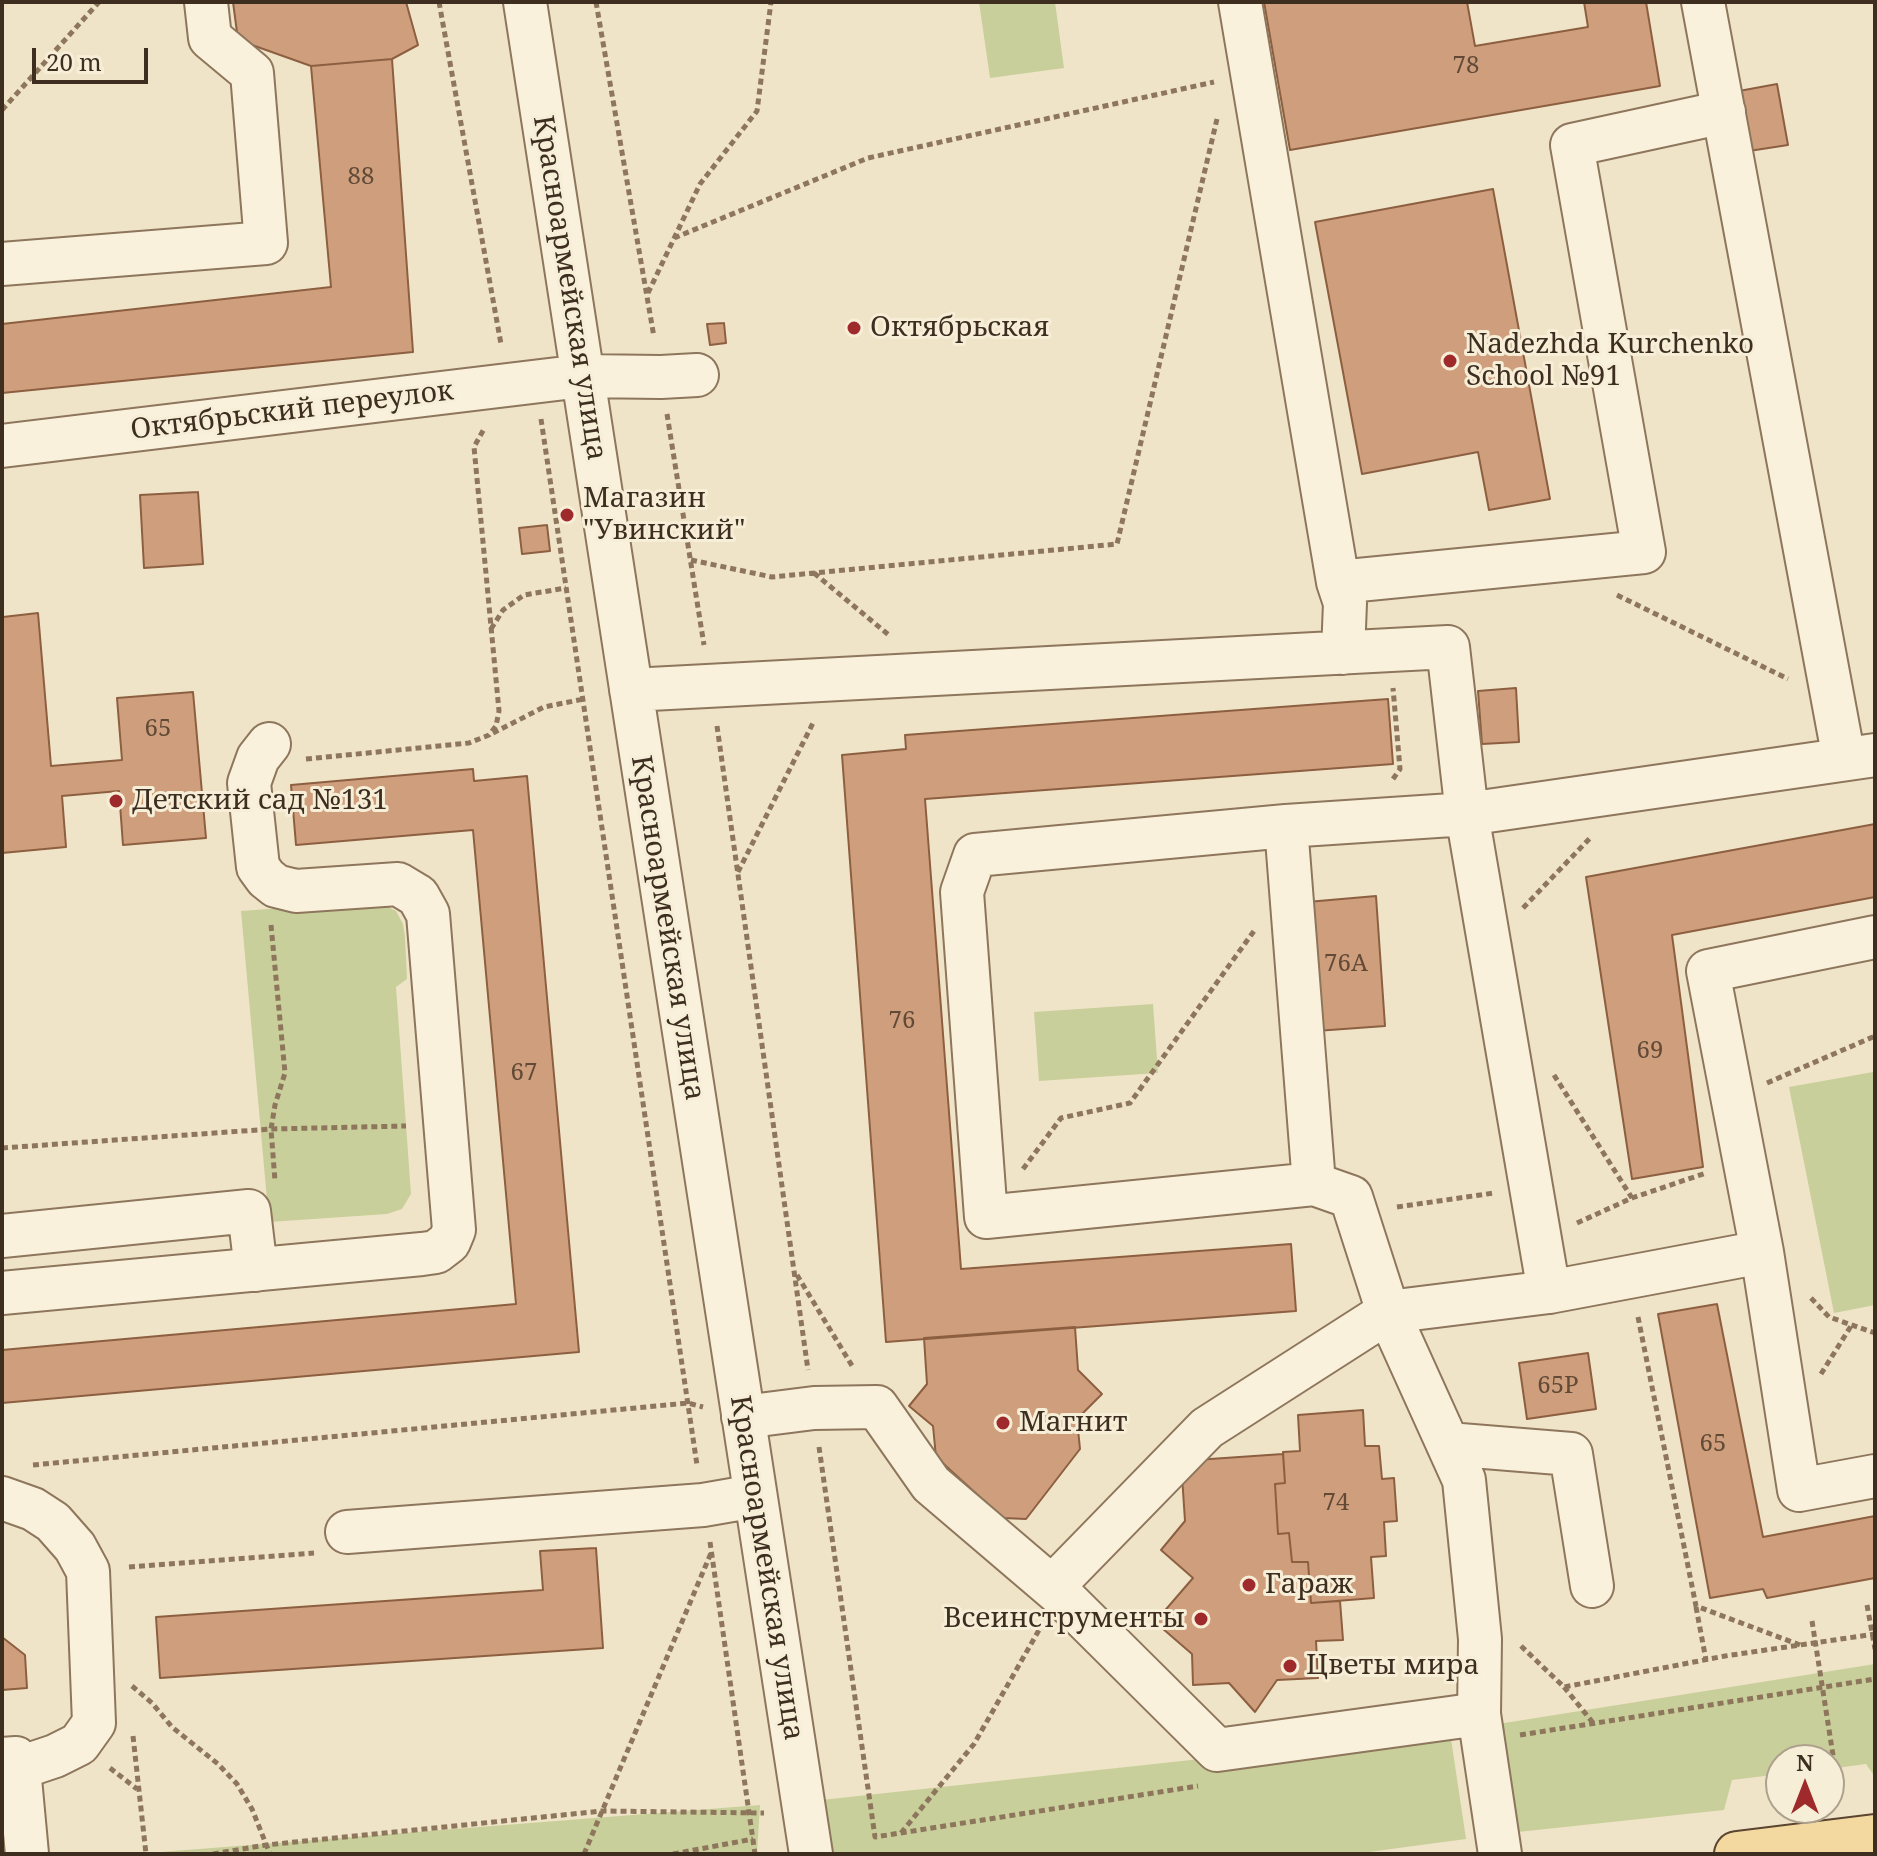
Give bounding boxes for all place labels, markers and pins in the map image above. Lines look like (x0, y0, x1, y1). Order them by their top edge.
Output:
place label: Октябрьская (870, 311, 1050, 345)
marker: Октябрьская (845, 319, 863, 337)
place label: Nadezhda Kurchenko School №91 (1466, 328, 1754, 394)
marker: Nadezhda Kurchenko School №91 (1441, 352, 1459, 370)
place label: Магазин "Увинский" (583, 482, 745, 548)
marker: Магазин "Увинский" (558, 506, 576, 524)
place label: Детский сад №131 (132, 784, 388, 818)
marker: Детский сад №131 (107, 792, 125, 810)
place label: Магнит (1019, 1406, 1127, 1440)
marker: Магнит (994, 1414, 1012, 1432)
place label: Гараж (1265, 1568, 1353, 1602)
marker: Гараж (1240, 1576, 1258, 1594)
place label: Всеинструменты (943, 1602, 1185, 1636)
marker: Всеинструменты (1192, 1610, 1210, 1628)
place label: Цветы мира (1306, 1649, 1479, 1683)
marker: Цветы мира (1281, 1657, 1299, 1675)

